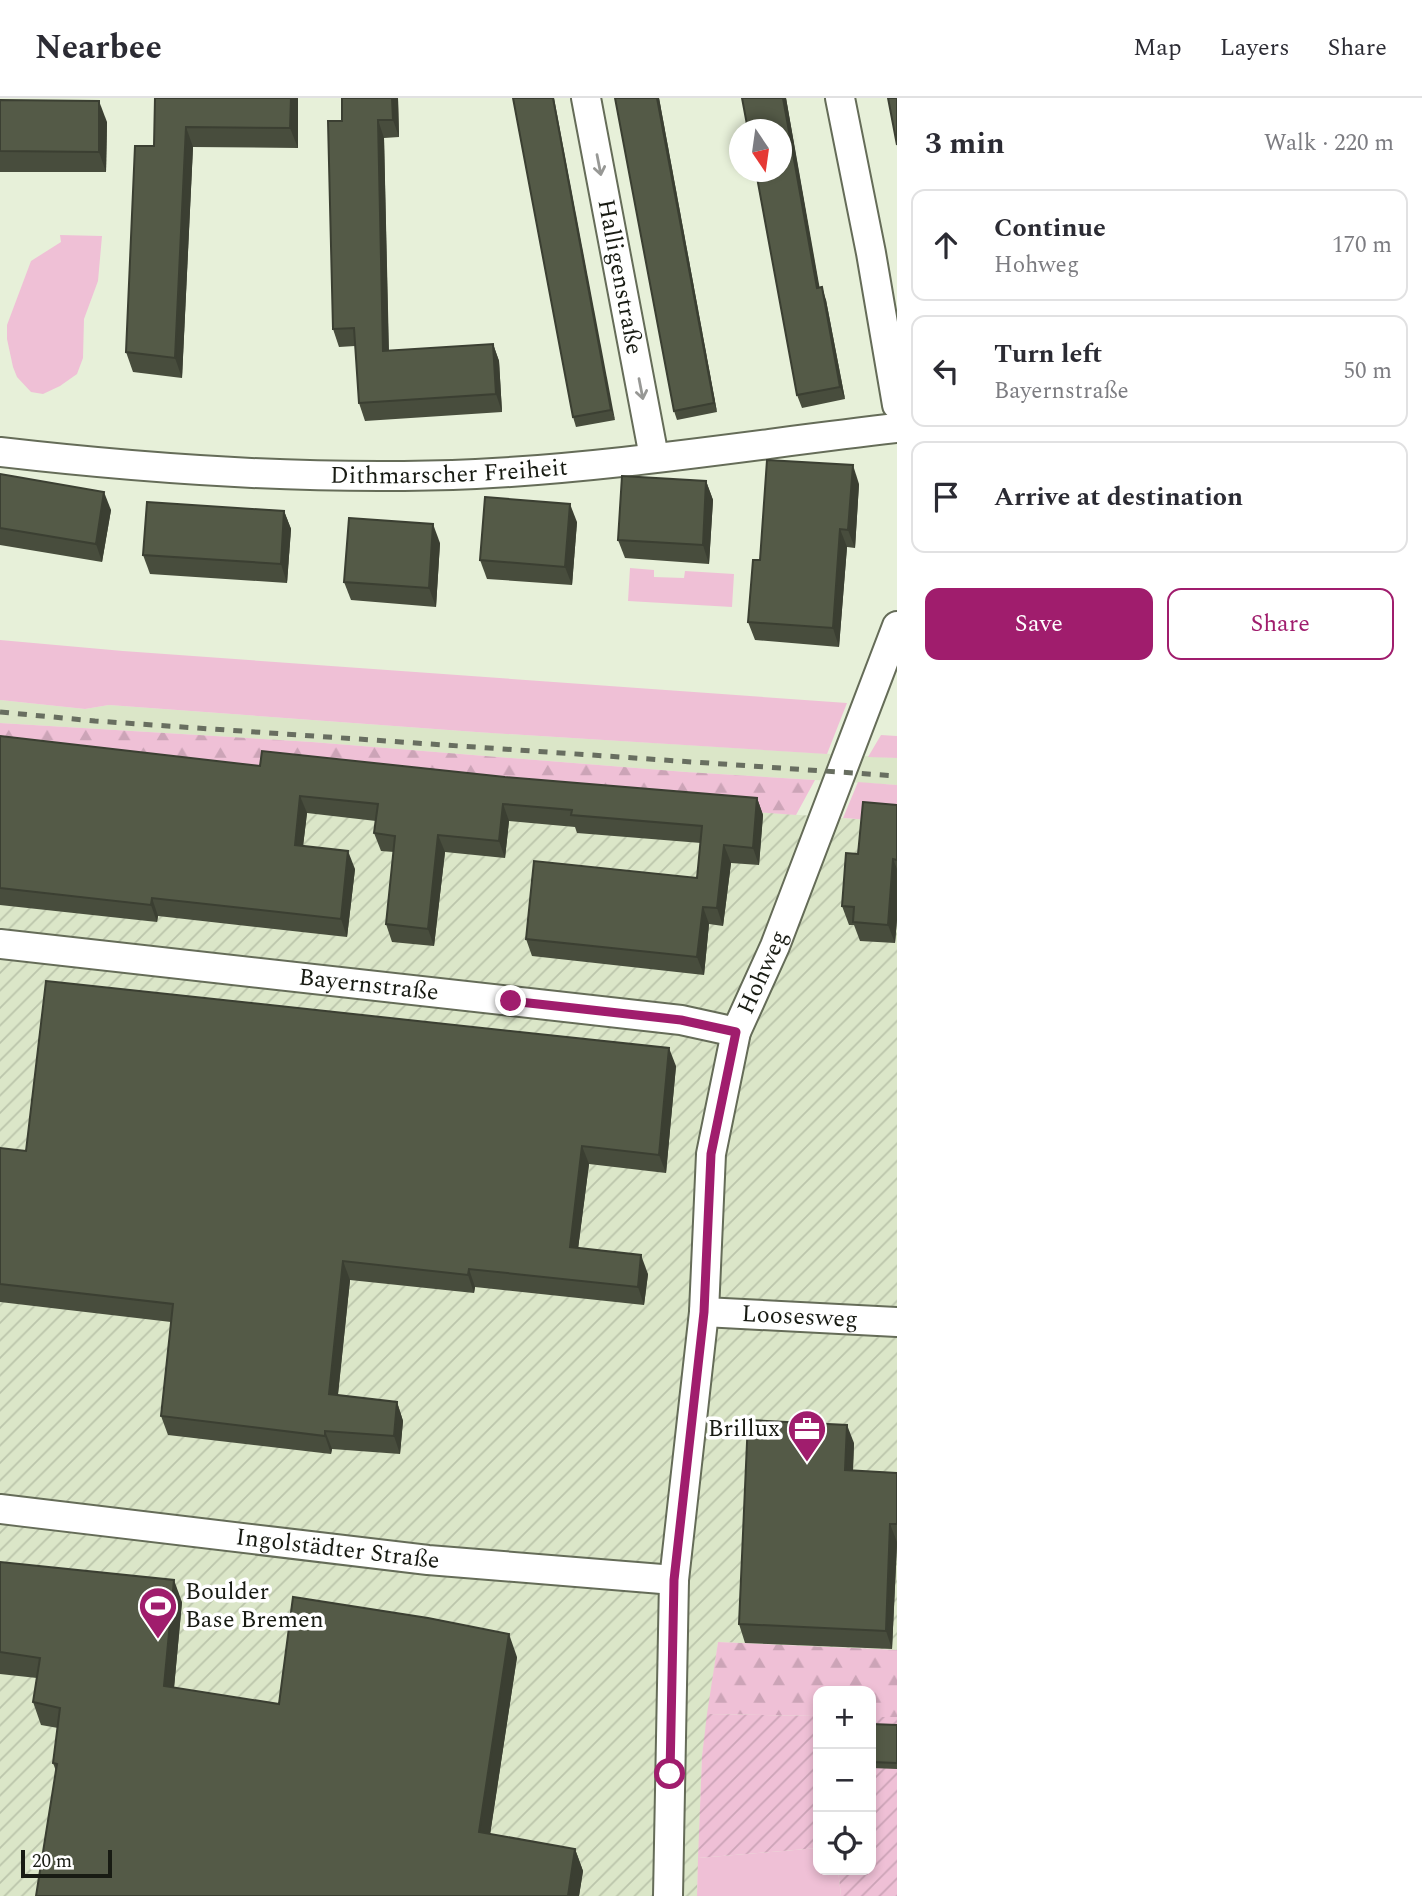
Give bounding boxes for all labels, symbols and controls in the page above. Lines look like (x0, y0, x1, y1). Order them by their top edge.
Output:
text: Nearbee (35, 23, 162, 73)
text: Map (1133, 30, 1182, 66)
text: Layers (1220, 30, 1290, 66)
text: Share (1328, 30, 1387, 66)
north arrow (729, 119, 792, 182)
text: 3 min (925, 121, 1005, 167)
text: Walk · 220 m (1264, 126, 1394, 161)
one-way arrow (593, 153, 606, 176)
street label: Halligenstraße (588, 196, 652, 358)
text: Continue (994, 208, 1106, 248)
icon: ahead (927, 226, 965, 264)
text: 170 m (1332, 228, 1392, 263)
text: Hohweg (994, 248, 1079, 283)
text: Turn left (994, 334, 1102, 374)
icon: left (927, 352, 965, 390)
text: 50 m (1343, 354, 1392, 389)
text: Bayernstraße (994, 374, 1129, 409)
one-way arrow (635, 377, 649, 400)
street label: Dithmarscher Freiheit (330, 449, 569, 494)
text: Arrive at destination (994, 477, 1243, 517)
icon: arrive (927, 478, 965, 516)
button: Save (925, 588, 1153, 660)
button: Share (1167, 588, 1394, 660)
street label: Hohweg (728, 925, 797, 1020)
street label: Bayernstraße (297, 959, 441, 1011)
route end (495, 985, 526, 1016)
street label: Loosesweg (741, 1296, 859, 1338)
office icon: Brillux (786, 1408, 828, 1463)
place label: Brillux (708, 1411, 780, 1447)
street label: Ingolstädter Straße (234, 1519, 441, 1579)
place label: Boulder Base Bremen (185, 1574, 324, 1638)
sports icon: Boulder Base Bremen (137, 1585, 179, 1640)
map controls (813, 1686, 876, 1875)
button: + (813, 1686, 876, 1749)
button: − (813, 1749, 876, 1812)
route start (654, 1758, 685, 1789)
button: locate (813, 1812, 876, 1875)
scale bar (21, 1847, 112, 1879)
text: 20 m (32, 1847, 72, 1876)

